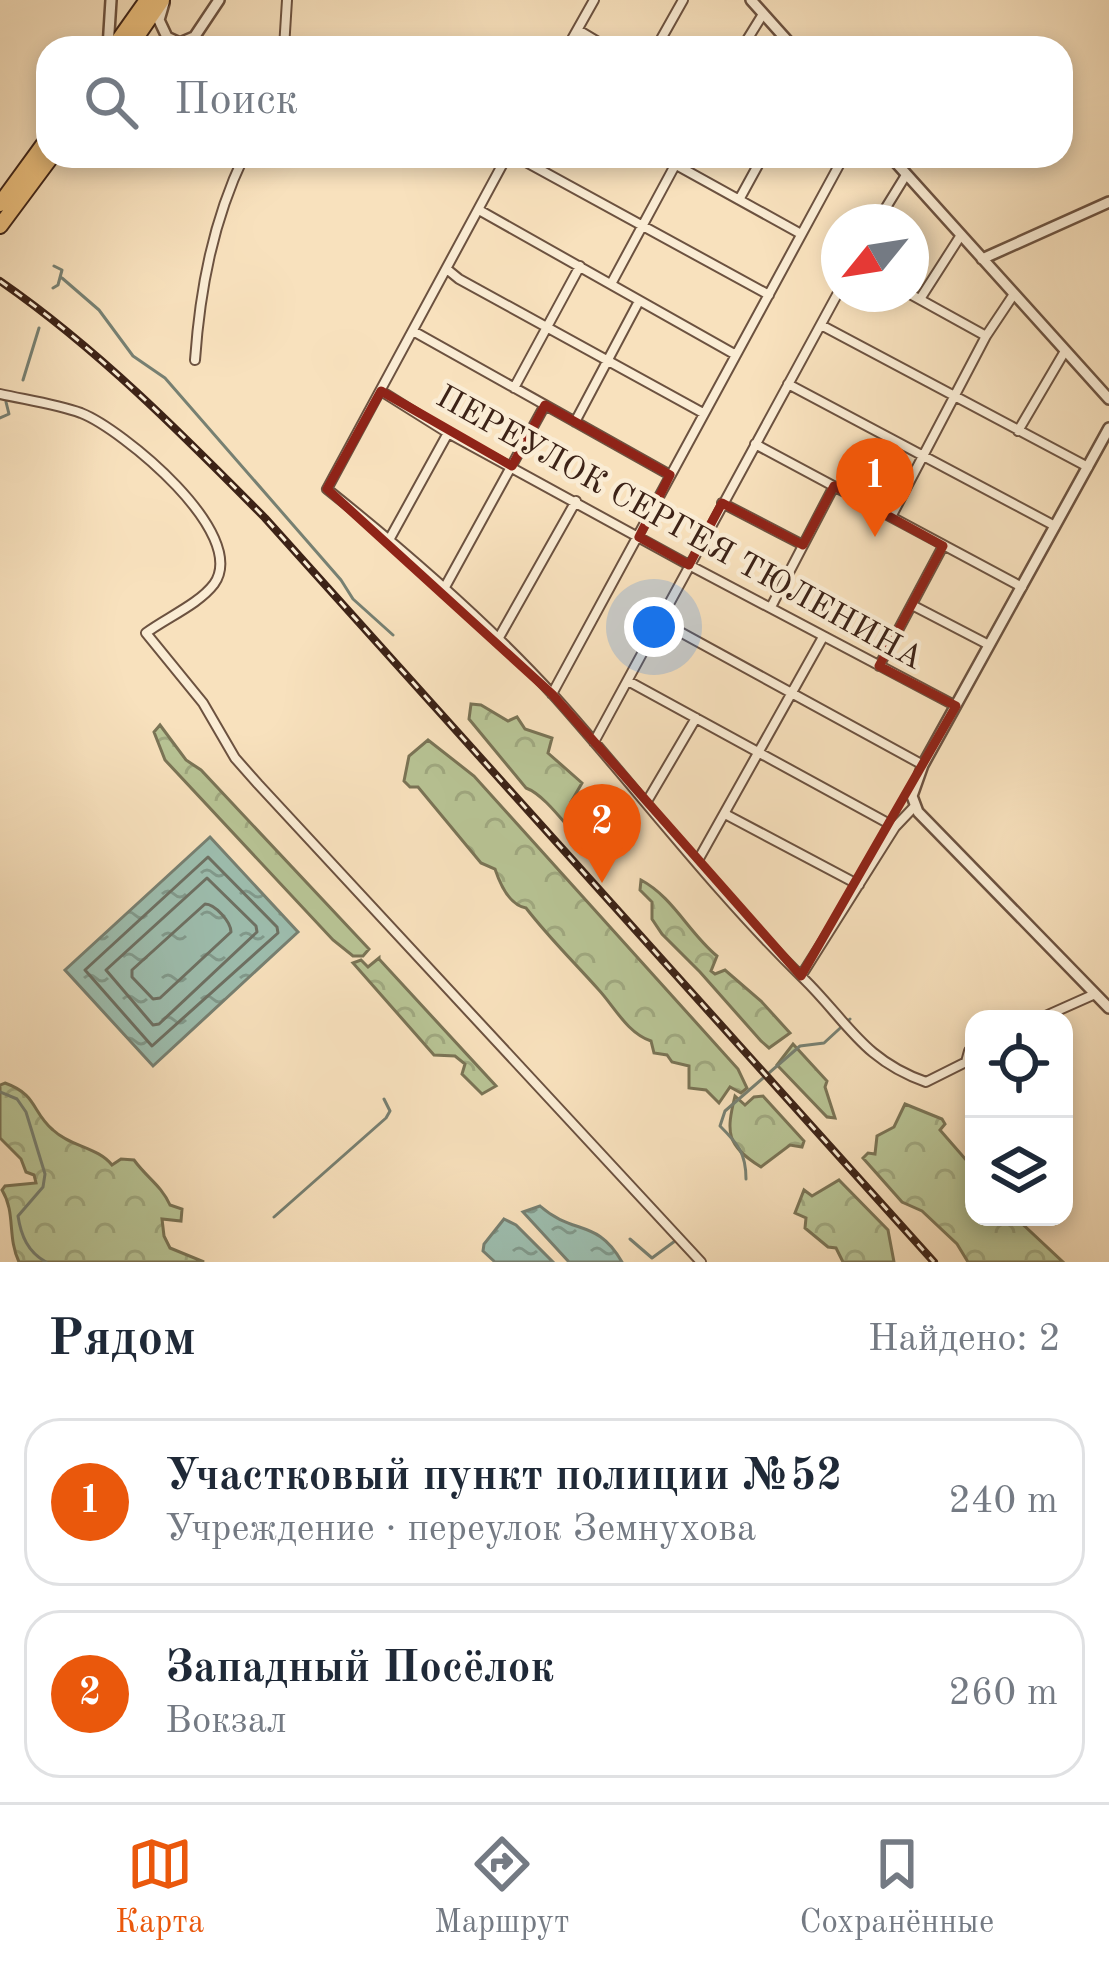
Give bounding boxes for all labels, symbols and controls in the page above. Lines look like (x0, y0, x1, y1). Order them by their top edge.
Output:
search box (36, 36, 1073, 168)
icon: search (78, 69, 144, 135)
text: Поиск (174, 79, 298, 124)
north arrow (821, 204, 929, 312)
street label: ПЕРЕУЛОК СЕРГЕЯ ТЮЛЕНИНА (430, 381, 928, 677)
pin: 1 (836, 438, 914, 537)
your location (624, 597, 684, 657)
pin: 2 (563, 784, 641, 883)
map controls (965, 1010, 1073, 1226)
button: locate (965, 1010, 1073, 1118)
button: layers (965, 1118, 1073, 1226)
text: Рядом (48, 1315, 196, 1366)
text: Найдено: 2 (868, 1320, 1061, 1359)
text: Участковый пункт полиции №52 (165, 1455, 842, 1500)
text: 1 (79, 1482, 101, 1521)
text: 240 m (948, 1482, 1058, 1521)
text: Учреждение · переулок Земнухова (165, 1510, 756, 1549)
text: Западный Посёлок (165, 1647, 554, 1692)
text: 2 (79, 1674, 101, 1713)
text: 260 m (948, 1674, 1058, 1713)
text: Вокзал (165, 1702, 287, 1741)
tab: Карта (115, 1831, 204, 1944)
tab: Маршрут (434, 1831, 570, 1944)
tab: Сохранённые (799, 1831, 994, 1944)

